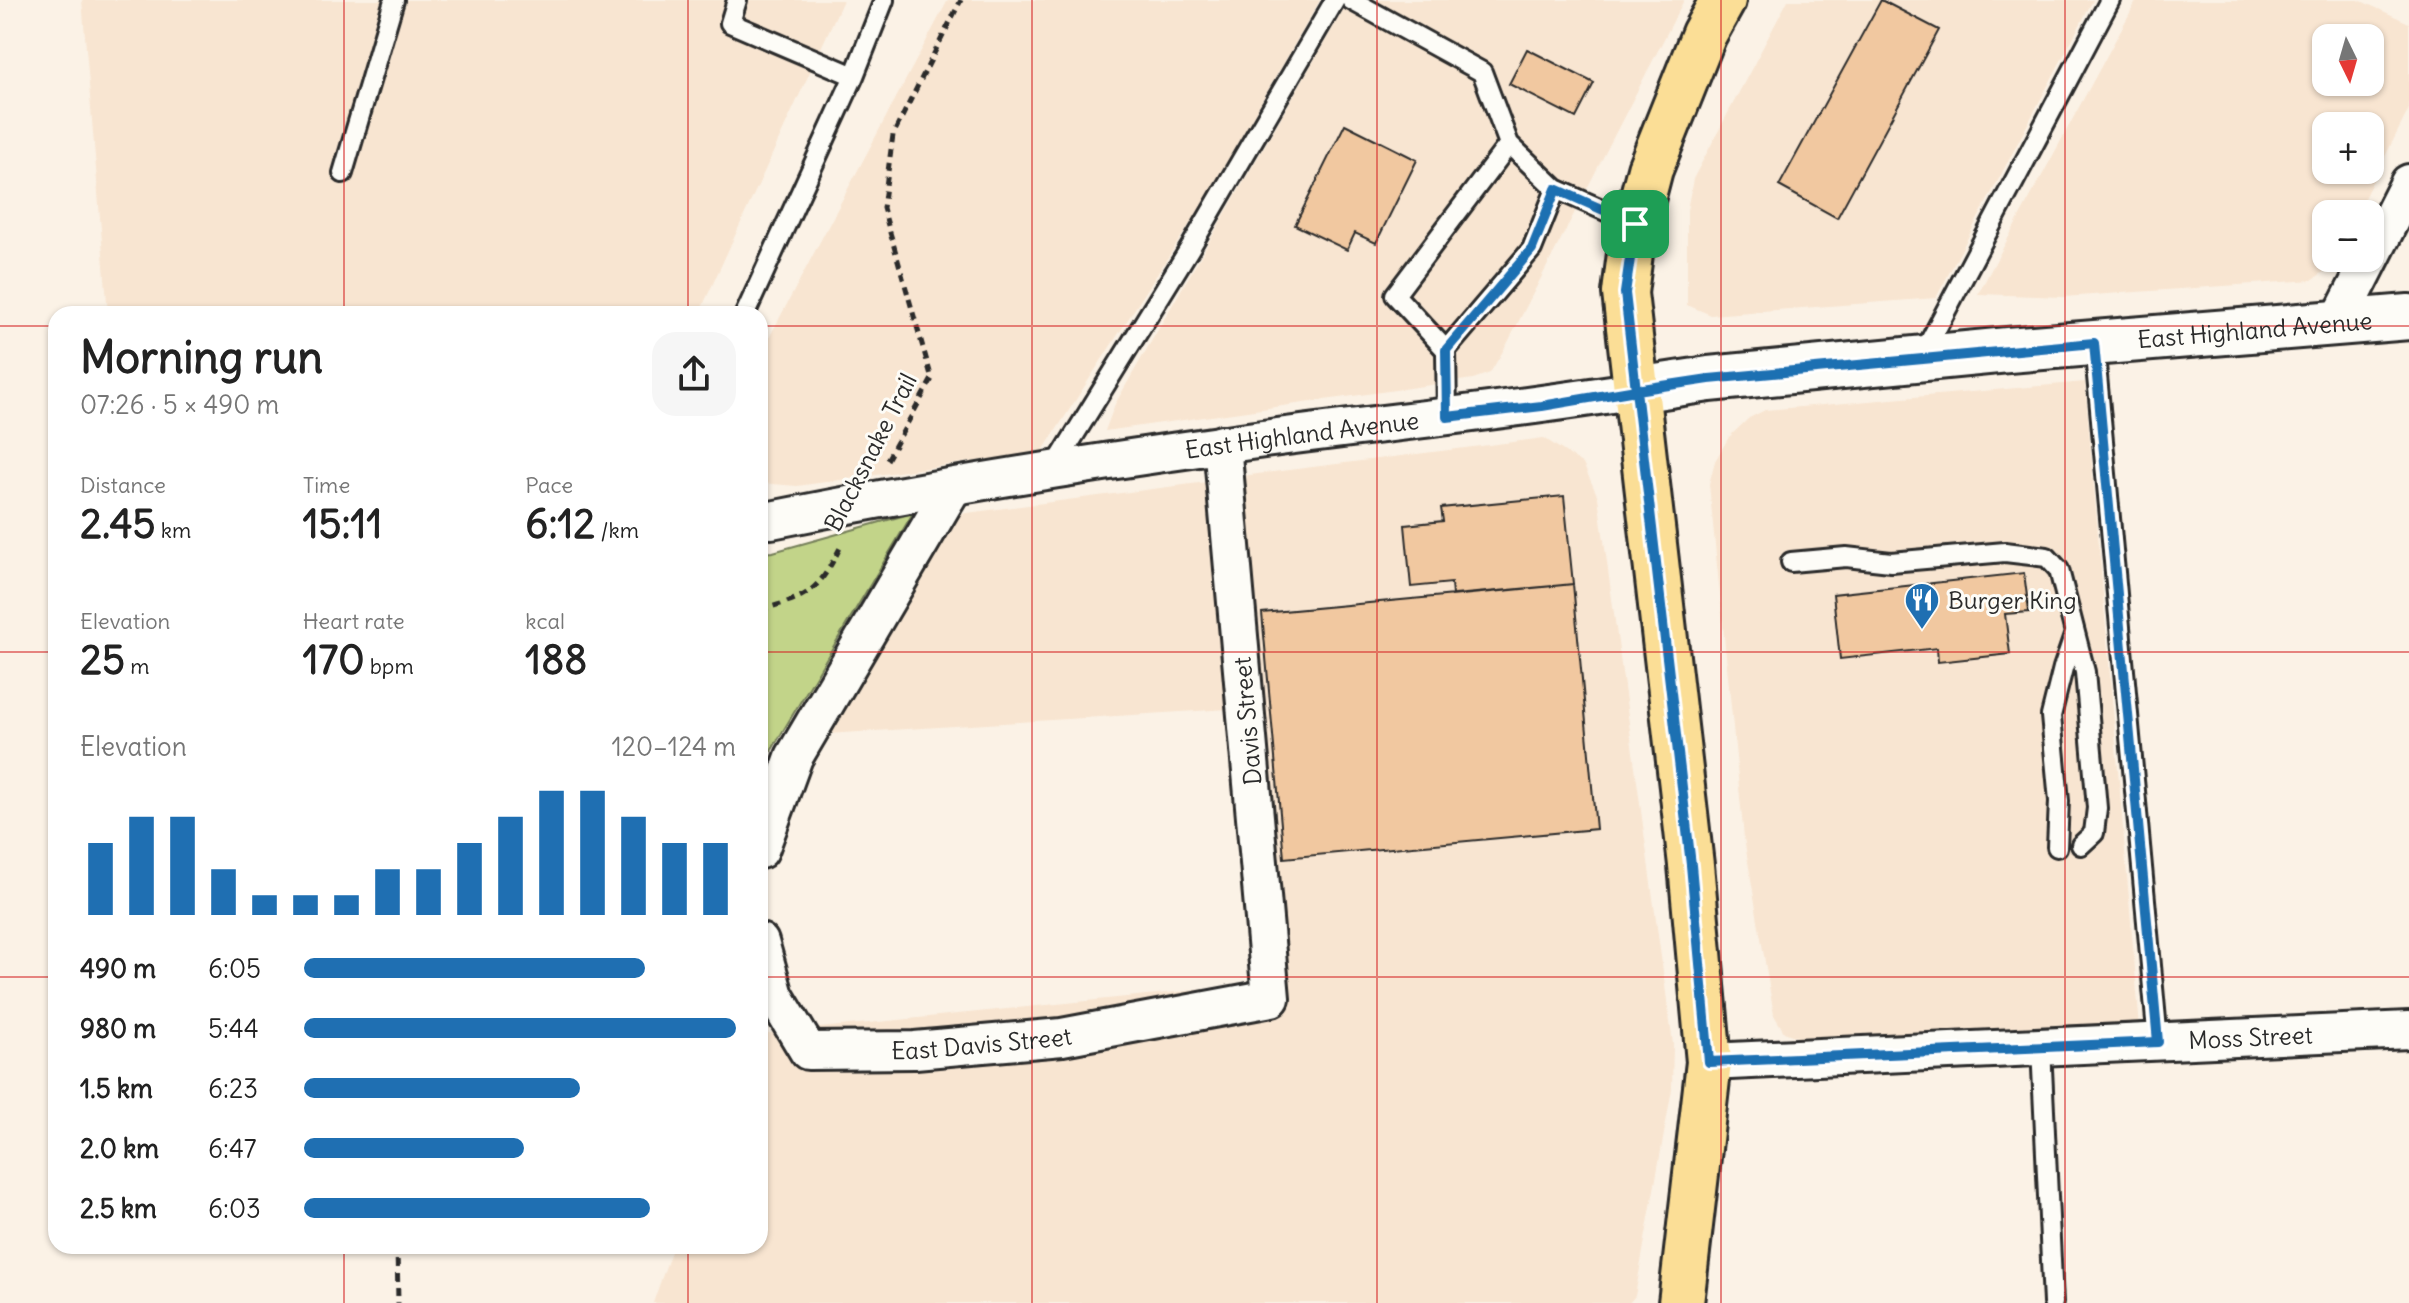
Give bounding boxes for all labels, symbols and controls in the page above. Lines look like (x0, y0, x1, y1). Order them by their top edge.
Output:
north arrow (2312, 24, 2384, 96)
map controls (2312, 24, 2384, 272)
button: + (2312, 112, 2384, 184)
pin (1601, 190, 1669, 258)
button: − (2312, 200, 2384, 272)
icon: arrive (1613, 202, 1657, 246)
street label: East Highland Avenue (2136, 305, 2373, 354)
text: Morning run (80, 330, 323, 385)
button: share (652, 332, 736, 416)
street label: Blacksnake Trail (817, 368, 923, 536)
text: 07:26 · 5 × 490 m (80, 388, 279, 421)
street label: East Highland Avenue (1183, 405, 1421, 465)
text: Distance (80, 471, 166, 499)
text: Time (303, 471, 350, 499)
text: Pace (525, 471, 573, 499)
text: 2.45 (80, 499, 156, 549)
text: 15:11 (303, 499, 382, 549)
text: 6:12 (525, 499, 595, 549)
text: km (156, 516, 191, 544)
text: /km (595, 516, 639, 544)
restaurant icon: Burger King (1903, 581, 1941, 631)
place label: Burger King (1948, 585, 2077, 615)
text: Elevation (80, 607, 170, 635)
text: Heart rate (303, 607, 405, 635)
text: kcal (525, 607, 565, 635)
text: 25 (80, 635, 125, 685)
text: 170 (303, 635, 364, 685)
text: 188 (525, 635, 587, 685)
text: m (125, 652, 149, 680)
text: bpm (364, 652, 414, 680)
street label: Davis Street (1226, 656, 1268, 786)
text: Elevation (80, 730, 187, 763)
text: 120–124 m (611, 730, 736, 763)
text: 490 m (80, 952, 156, 985)
text: 6:05 (208, 952, 261, 985)
text: 980 m (80, 1012, 156, 1045)
text: 5:44 (208, 1012, 259, 1045)
street label: Moss Street (2188, 1019, 2313, 1055)
street label: East Davis Street (891, 1020, 1074, 1065)
text: 1.5 km (80, 1072, 153, 1105)
text: 6:23 (208, 1072, 258, 1105)
text: 2.0 km (80, 1132, 159, 1165)
text: 6:47 (208, 1132, 256, 1165)
text: 2.5 km (80, 1192, 157, 1225)
text: 6:03 (208, 1192, 261, 1225)

